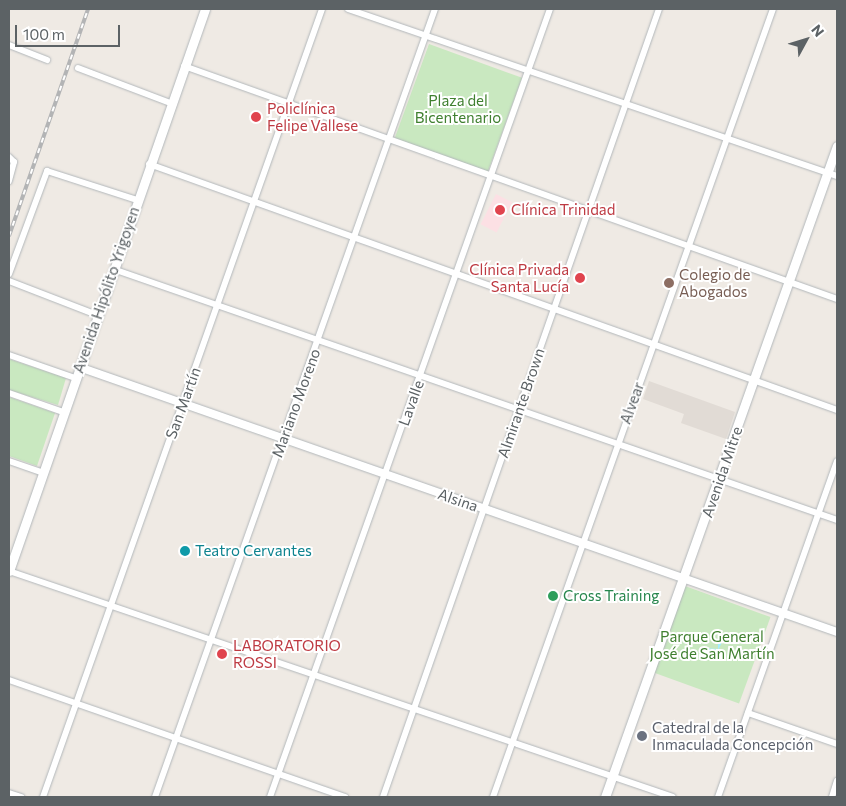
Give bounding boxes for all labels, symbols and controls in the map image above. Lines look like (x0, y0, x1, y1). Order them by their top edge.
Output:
scale bar (18, 15, 122, 47)
north arrow (781, 15, 831, 65)
text: N (808, 21, 828, 40)
text: 100 m (23, 25, 65, 43)
park label: Plaza del Bicentenario (415, 91, 501, 126)
place label: Policlínica Felipe Vallese (267, 99, 358, 134)
marker: Policlínica Felipe Vallese (249, 110, 263, 124)
place label: Clínica Trinidad (511, 201, 615, 219)
marker: Clínica Trinidad (493, 203, 507, 217)
street label: Avenida Hipólito Yrigoyen (69, 204, 143, 376)
place label: Clínica Privada Santa Lucía (469, 260, 569, 295)
place label: Colegio de Abogados (679, 265, 750, 300)
marker: Clínica Privada Santa Lucía (573, 271, 587, 285)
marker: Colegio de Abogados (663, 277, 675, 289)
street label: Mariano Moreno (268, 346, 324, 460)
street label: Almirante Brown (494, 346, 548, 460)
street label: San Martín (162, 365, 204, 441)
street label: Lavalle (394, 378, 428, 428)
street label: Alvear (616, 380, 648, 426)
street label: Avenida Mitre (698, 424, 746, 520)
street label: Alsina (436, 485, 480, 515)
place label: Teatro Cervantes (195, 542, 312, 560)
marker: Teatro Cervantes (179, 545, 191, 557)
place label: Cross Training (563, 587, 659, 605)
marker: Cross Training (547, 590, 559, 602)
park label: Parque General José de San Martín (650, 627, 774, 662)
place label: LABORATORIO ROSSI (233, 636, 341, 671)
marker: LABORATORIO ROSSI (215, 647, 229, 661)
place label: Catedral de la Inmaculada Concepción (652, 718, 813, 753)
marker: Catedral de la Inmaculada Concepción (636, 730, 648, 742)

